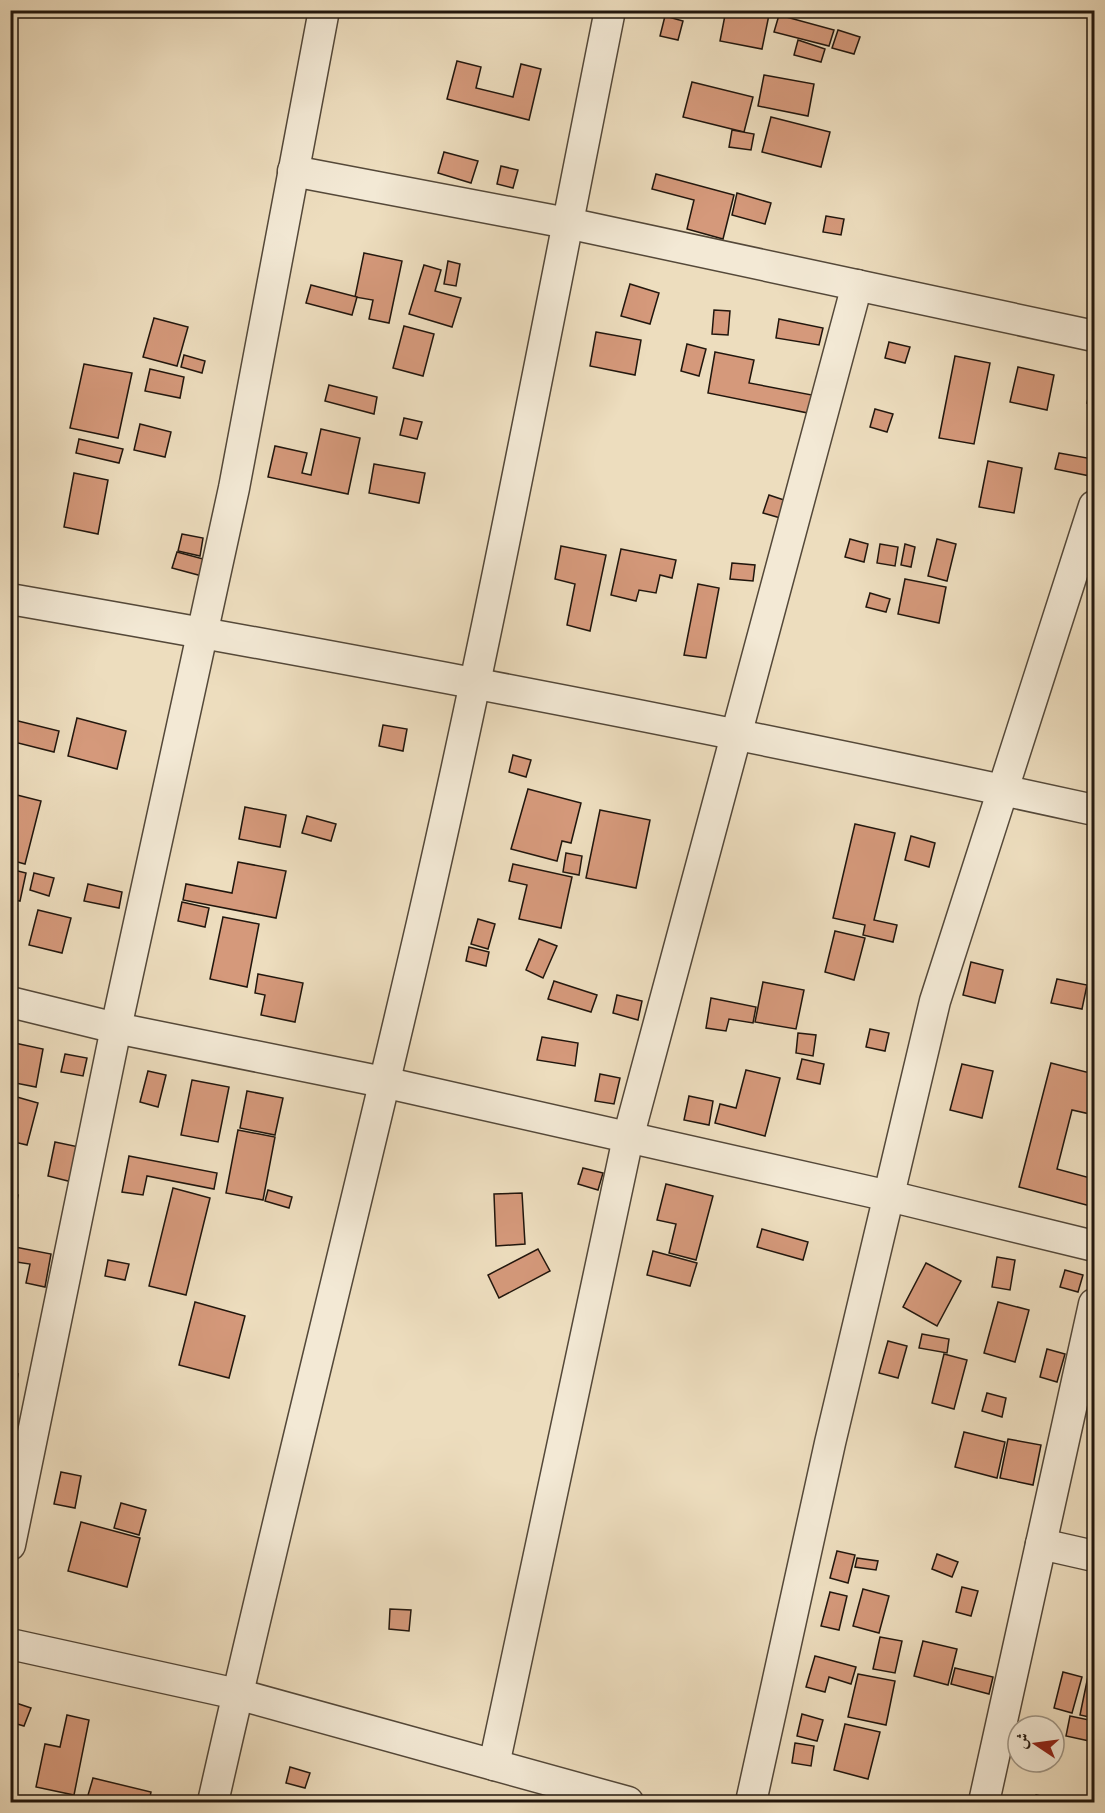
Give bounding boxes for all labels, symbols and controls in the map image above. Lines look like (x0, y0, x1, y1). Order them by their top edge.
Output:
north arrow (1006, 1714, 1066, 1774)
text: ش (1008, 1730, 1035, 1751)

